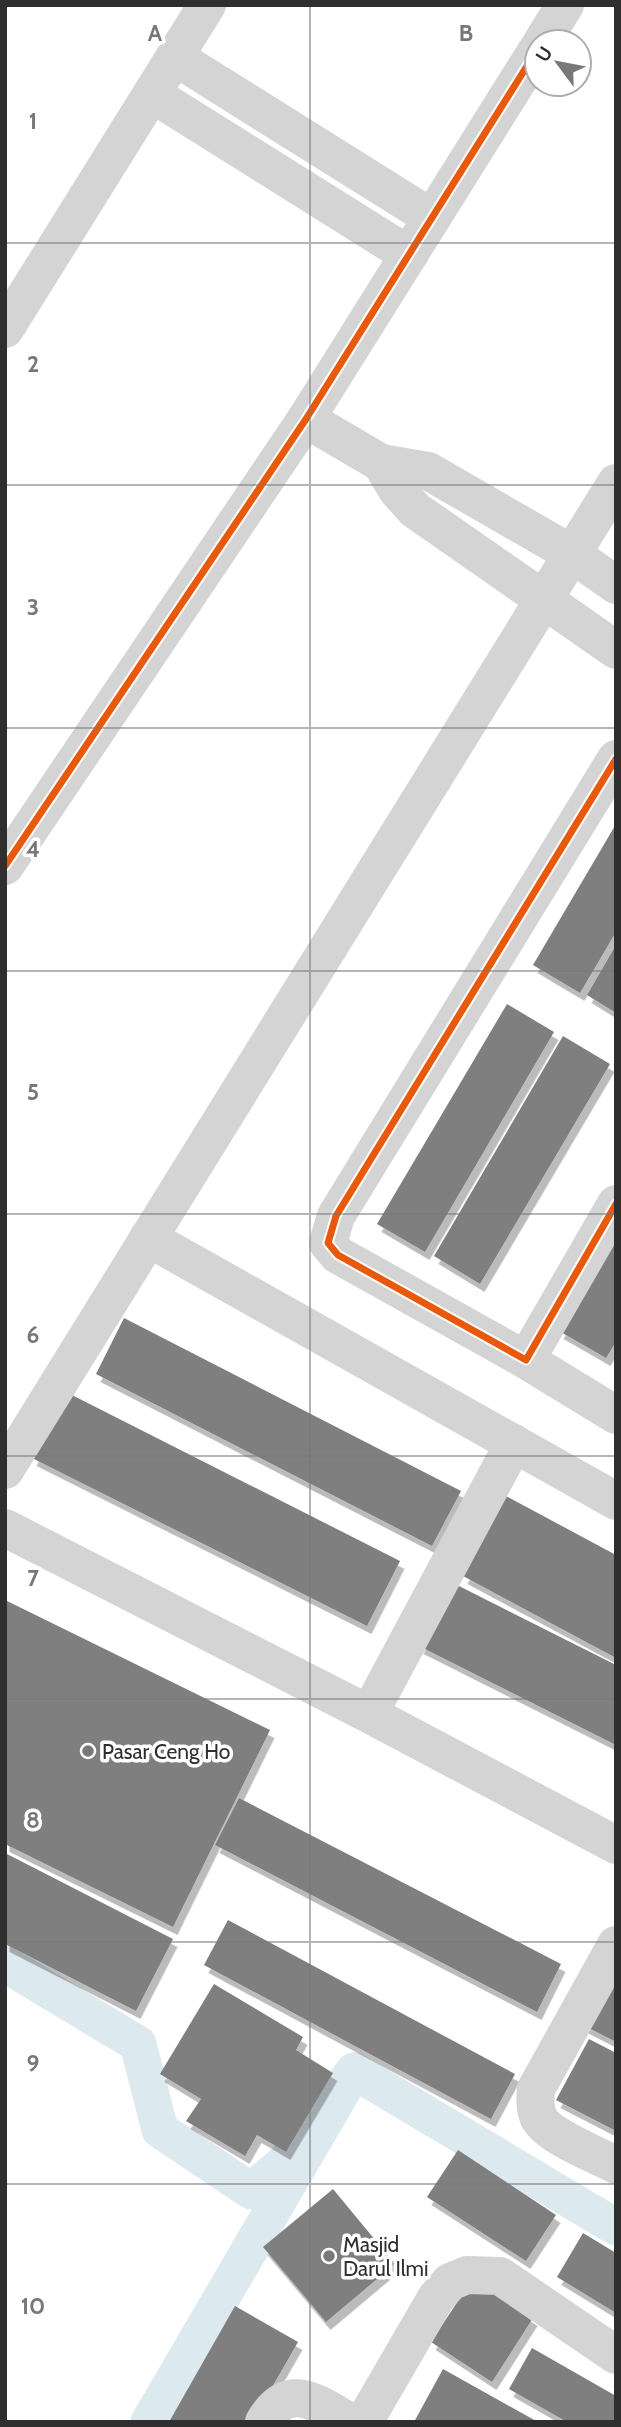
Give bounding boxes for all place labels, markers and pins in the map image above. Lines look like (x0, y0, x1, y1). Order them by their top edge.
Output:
place label: Pasar Ceng Ho (102, 1739, 230, 1764)
marker: Pasar Ceng Ho (80, 1743, 96, 1759)
place label: Masjid Darul Ilmi (343, 2232, 428, 2281)
marker: Masjid Darul Ilmi (321, 2248, 337, 2264)

